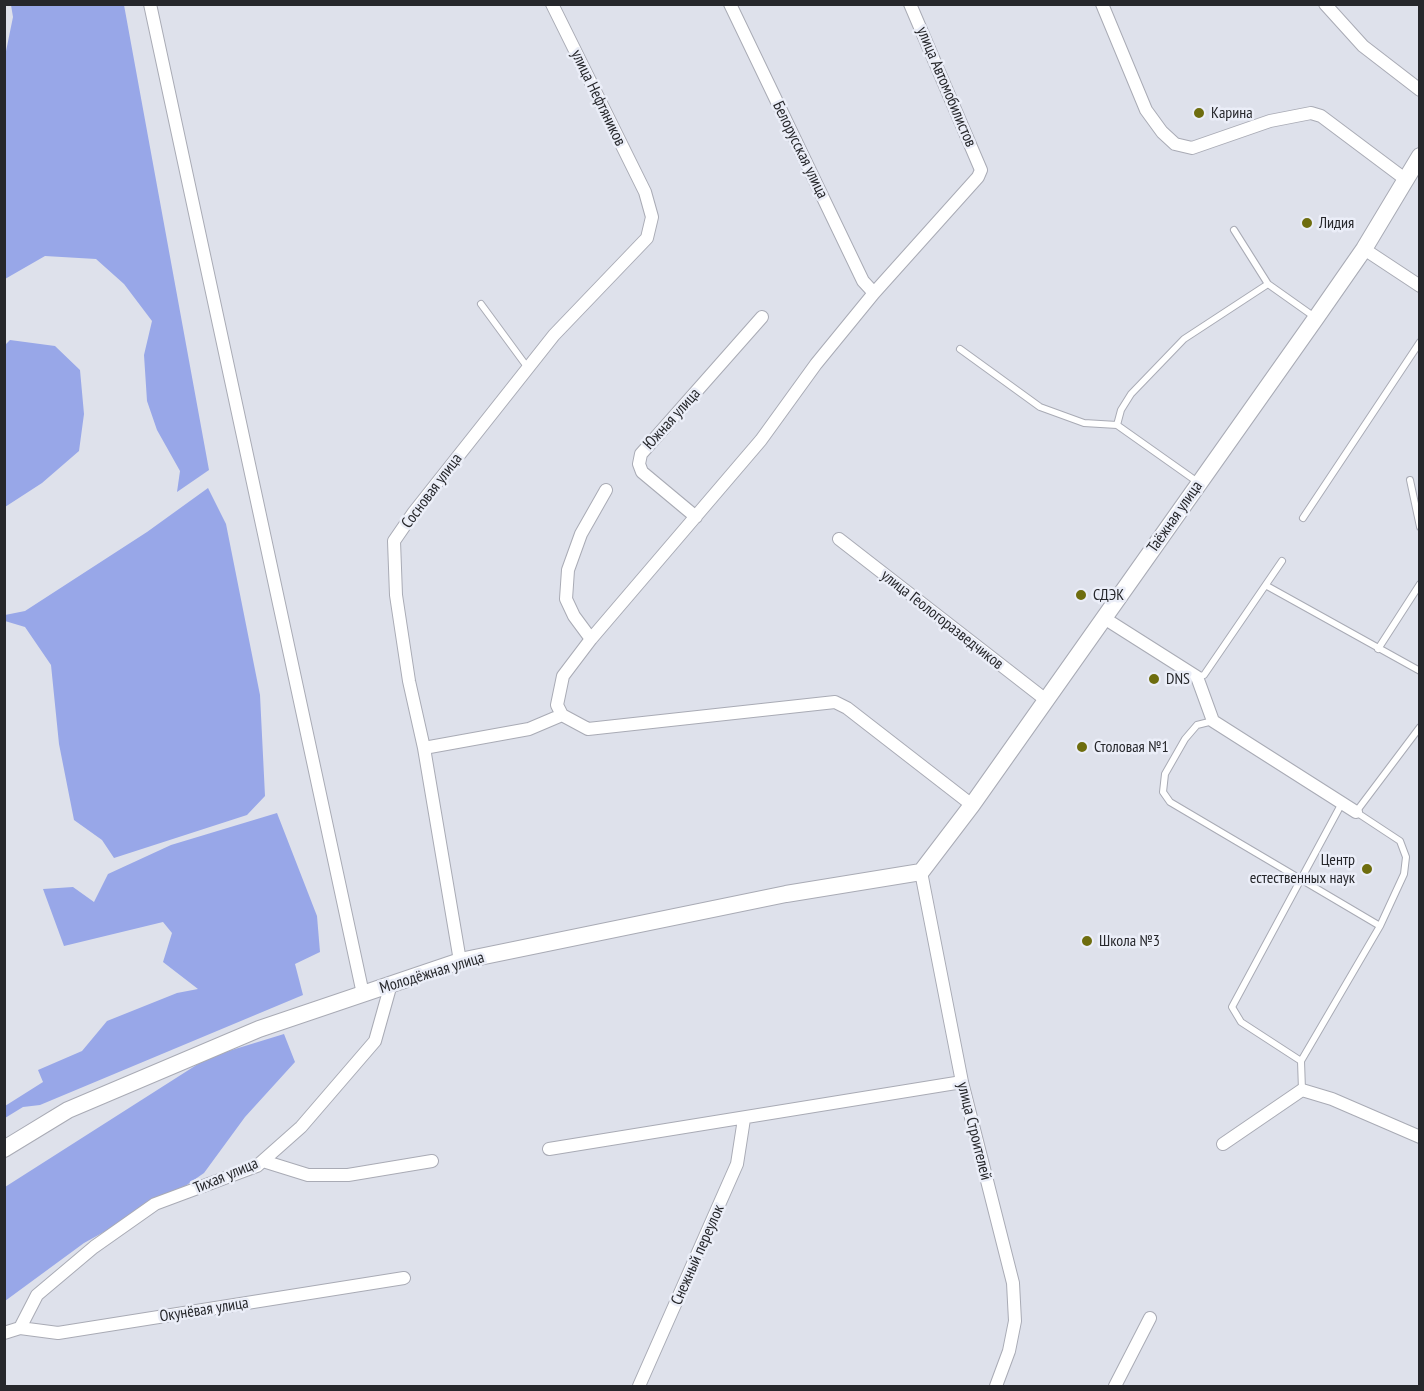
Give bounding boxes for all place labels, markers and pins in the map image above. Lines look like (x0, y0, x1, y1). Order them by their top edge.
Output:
place label: Карина (1211, 103, 1253, 123)
marker: Карина (1192, 106, 1206, 120)
place label: Лидия (1319, 213, 1354, 233)
marker: Лидия (1300, 216, 1314, 230)
place label: СДЭК (1093, 585, 1124, 605)
marker: СДЭК (1074, 588, 1088, 602)
place label: DNS (1166, 669, 1190, 689)
marker: DNS (1147, 672, 1161, 686)
place label: Столовая №1 (1094, 737, 1169, 757)
marker: Столовая №1 (1075, 740, 1089, 754)
place label: Центр естественных наук (1250, 850, 1355, 888)
marker: Центр естественных наук (1360, 862, 1374, 876)
place label: Школа №3 (1099, 931, 1160, 951)
marker: Школа №3 (1080, 934, 1094, 948)

